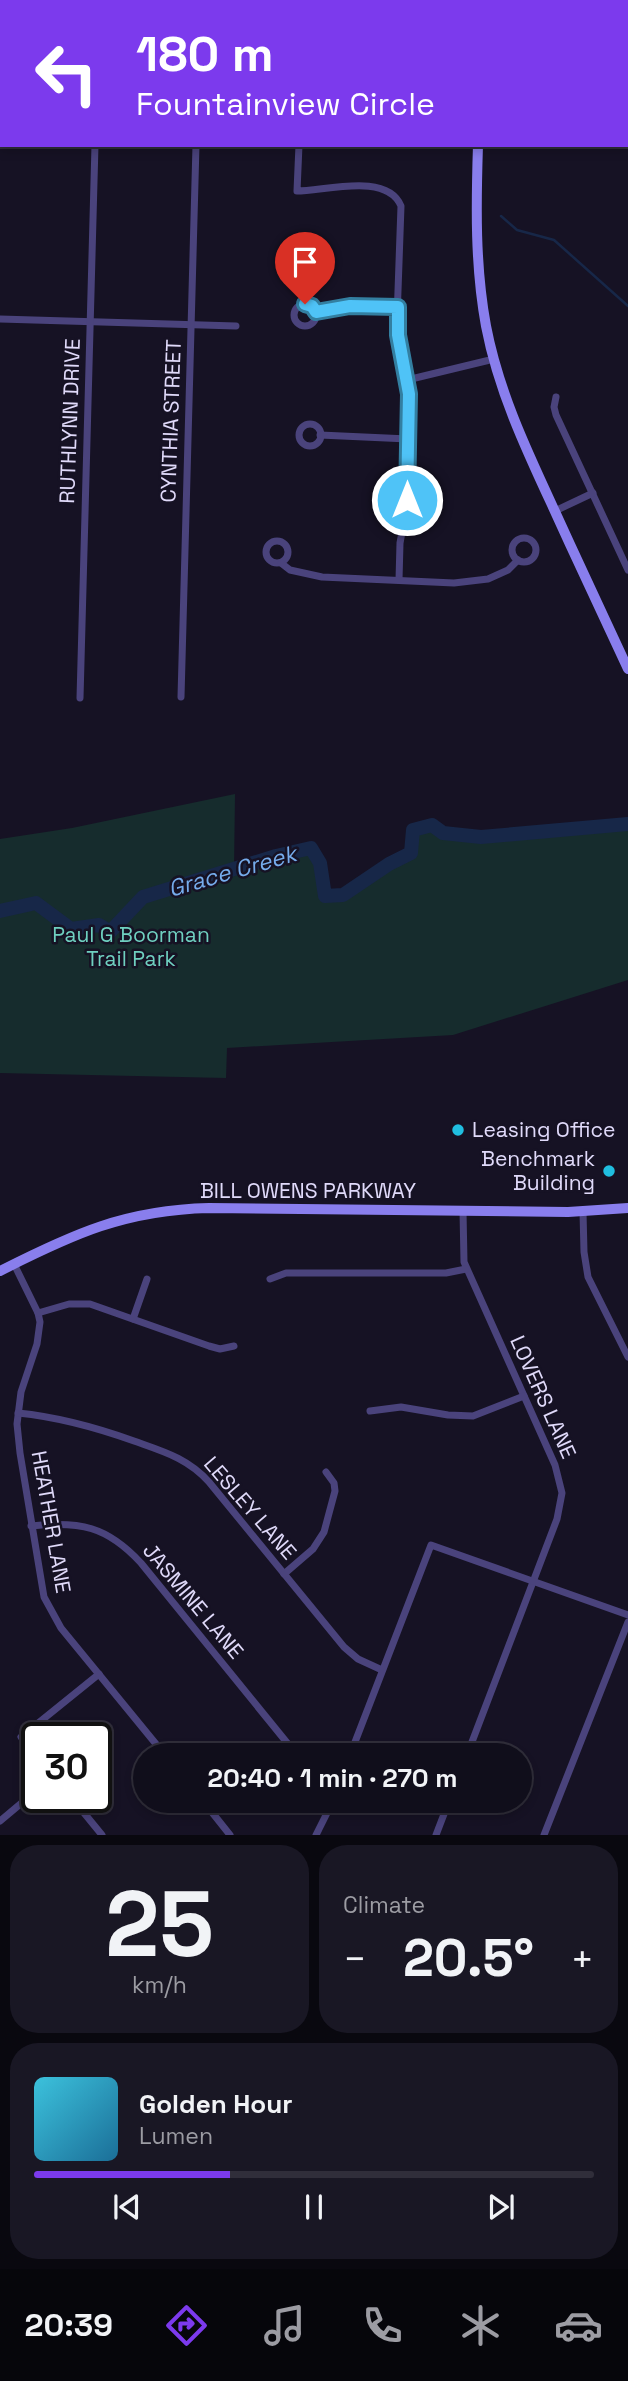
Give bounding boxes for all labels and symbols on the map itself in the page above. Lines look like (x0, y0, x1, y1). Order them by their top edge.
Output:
pin (275, 232, 335, 304)
street label: RUTHLYNN DRIVE (53, 338, 86, 504)
street label: CYNTHIA STREET (154, 339, 187, 503)
position arrow (370, 463, 444, 537)
water label: Grace Creek (164, 838, 302, 904)
park label: Paul G Boorman Trail Park (52, 921, 210, 972)
place label: Leasing Office (472, 1116, 615, 1143)
marker: Leasing Office (450, 1122, 466, 1138)
place label: Benchmark Building (481, 1145, 595, 1196)
marker: Benchmark Building (601, 1163, 617, 1179)
street label: BILL OWENS PARKWAY (200, 1177, 416, 1204)
street label: LOVERS LANE (504, 1331, 583, 1462)
street label: HEATHER LANE (26, 1449, 77, 1595)
street label: LESLEY LANE (198, 1451, 303, 1565)
street label: JASMINE LANE (137, 1537, 250, 1664)
speed limit sign: 30 (21, 1722, 112, 1813)

